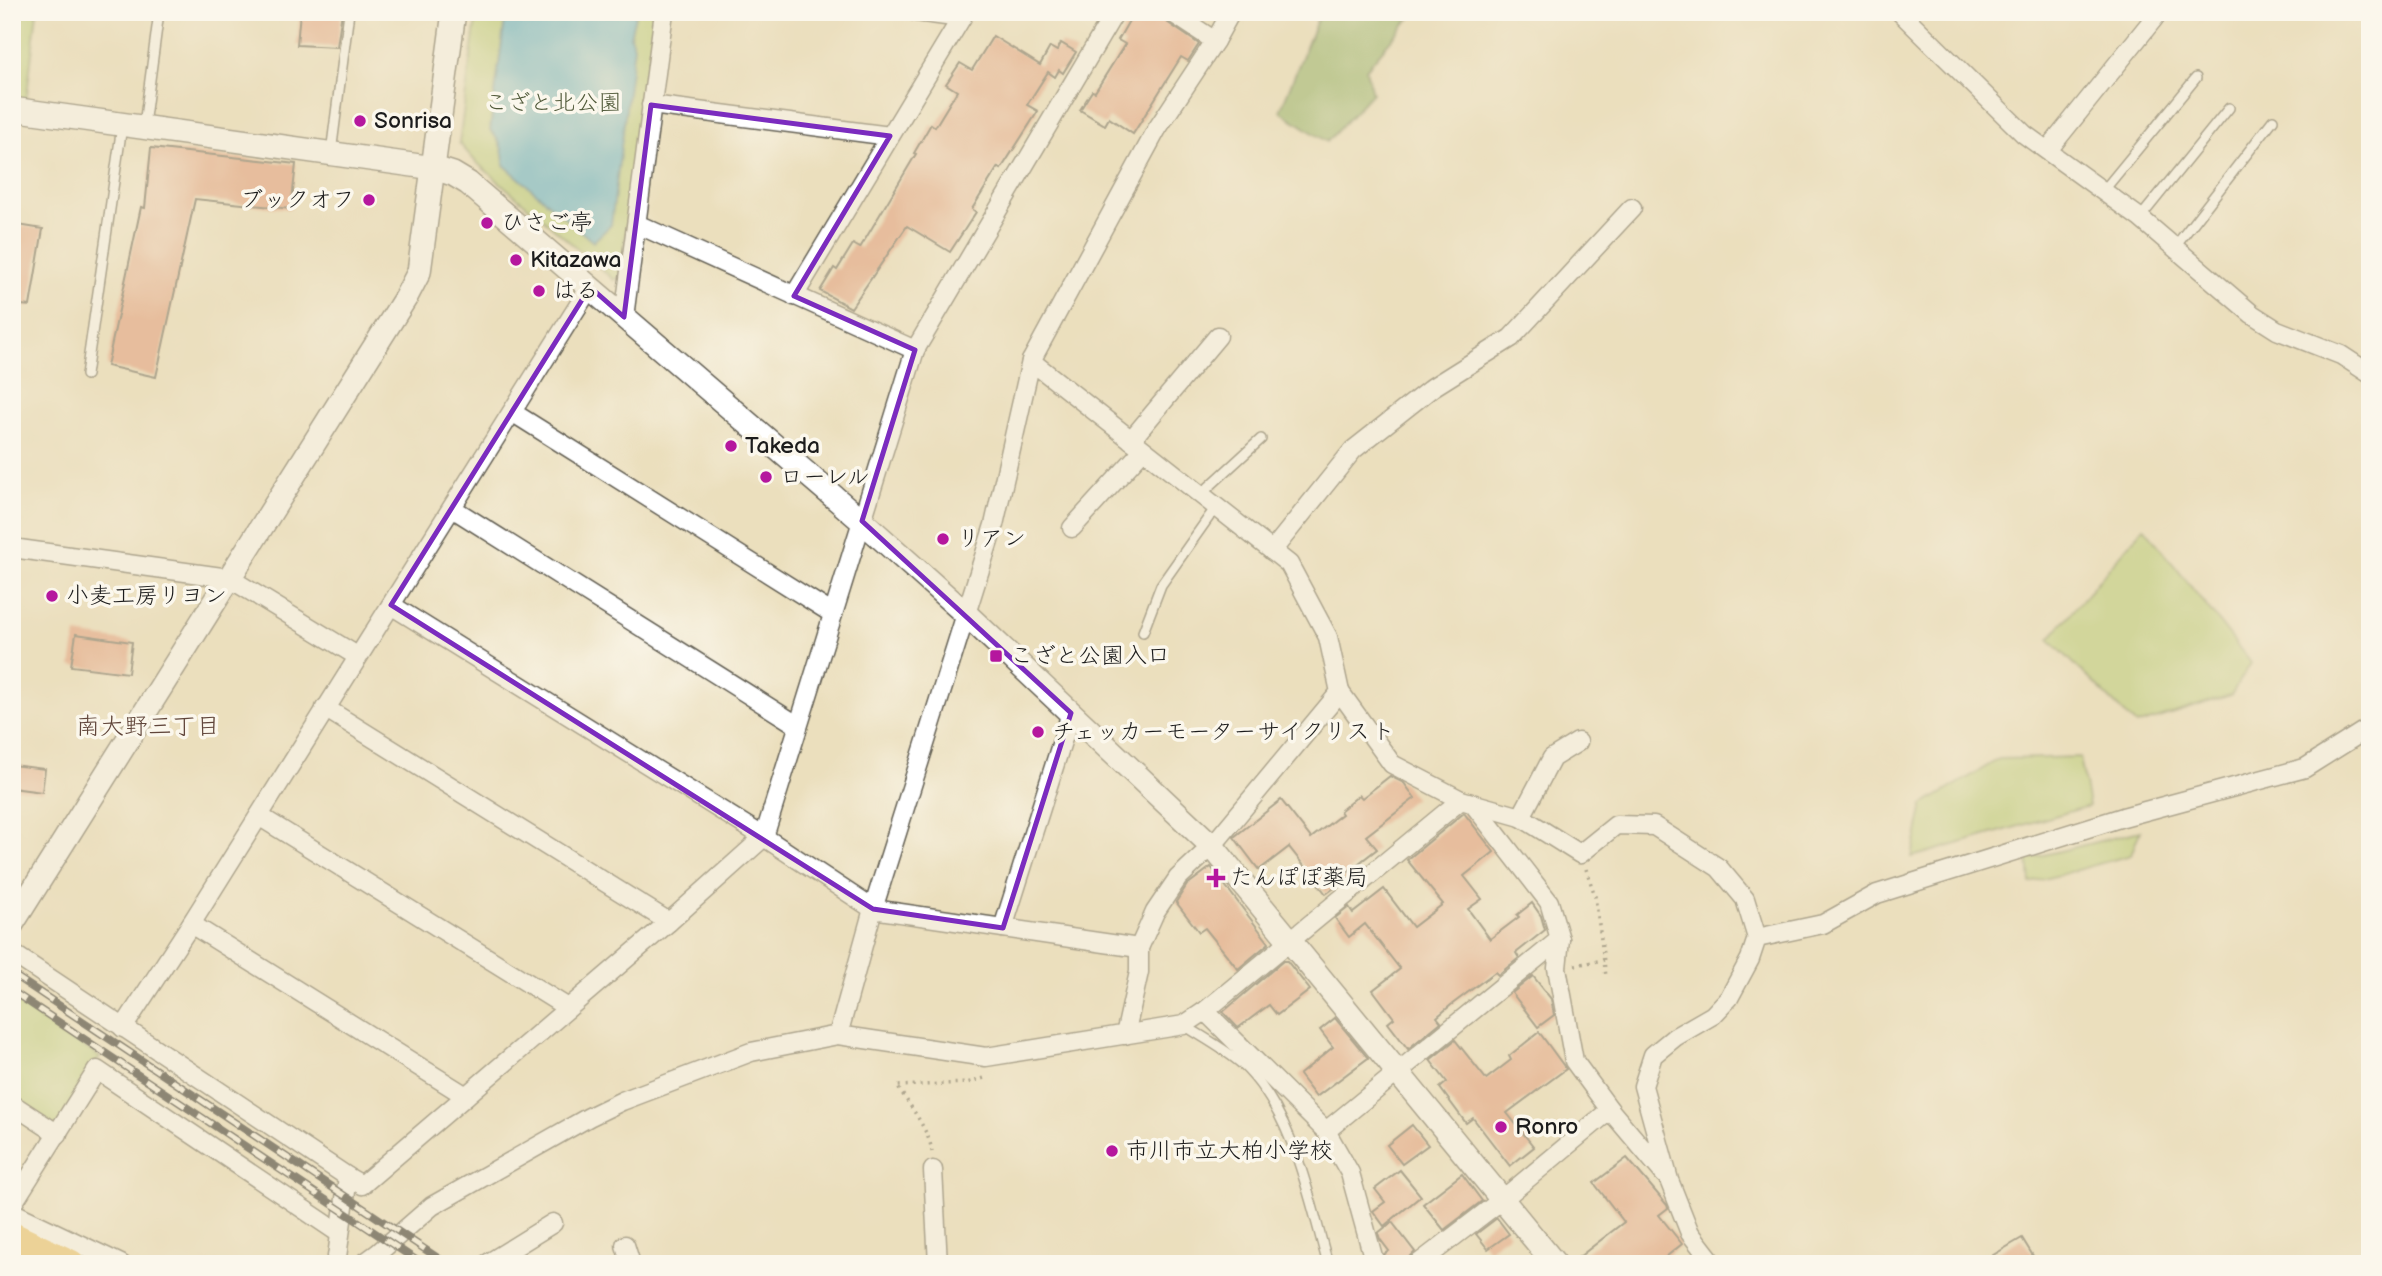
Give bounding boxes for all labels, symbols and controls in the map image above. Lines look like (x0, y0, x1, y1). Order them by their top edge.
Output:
park label: こざと北公園 (484, 89, 622, 117)
place label: Sonrisa (374, 107, 452, 135)
marker: Sonrisa (352, 113, 368, 129)
place label: ブックオフ (240, 186, 355, 214)
marker: ブックオフ (361, 192, 377, 208)
place label: ひさご亭 (501, 209, 593, 237)
marker: ひさご亭 (479, 215, 495, 231)
place label: Kitazawa (530, 246, 622, 274)
marker: Kitazawa (508, 252, 524, 268)
place label: はる (553, 277, 599, 305)
marker: はる (531, 283, 547, 299)
place label: Takeda (745, 432, 820, 460)
marker: Takeda (723, 438, 739, 454)
place label: ローレル (780, 463, 870, 491)
marker: ローレル (758, 469, 774, 485)
place label: リアン (957, 525, 1026, 553)
marker: リアン (935, 531, 951, 547)
place label: 小麦工房リヨン (66, 582, 227, 610)
marker: 小麦工房リヨン (44, 588, 60, 604)
place label: こざと公園入口 (1010, 642, 1170, 670)
marker: こざと公園入口 (988, 648, 1004, 664)
district label: 南大野三丁目 (76, 712, 220, 741)
place label: チェッカーモーターサイクリスト (1052, 718, 1395, 746)
marker: チェッカーモーターサイクリスト (1030, 724, 1046, 740)
place label: たんぽぽ薬局 (1230, 864, 1368, 892)
marker: たんぽぽ薬局 (1208, 870, 1224, 886)
place label: Ronro (1515, 1113, 1578, 1141)
marker: Ronro (1493, 1119, 1509, 1135)
place label: 市川市立大柏小学校 (1126, 1137, 1333, 1165)
marker: 市川市立大柏小学校 (1104, 1143, 1120, 1159)

